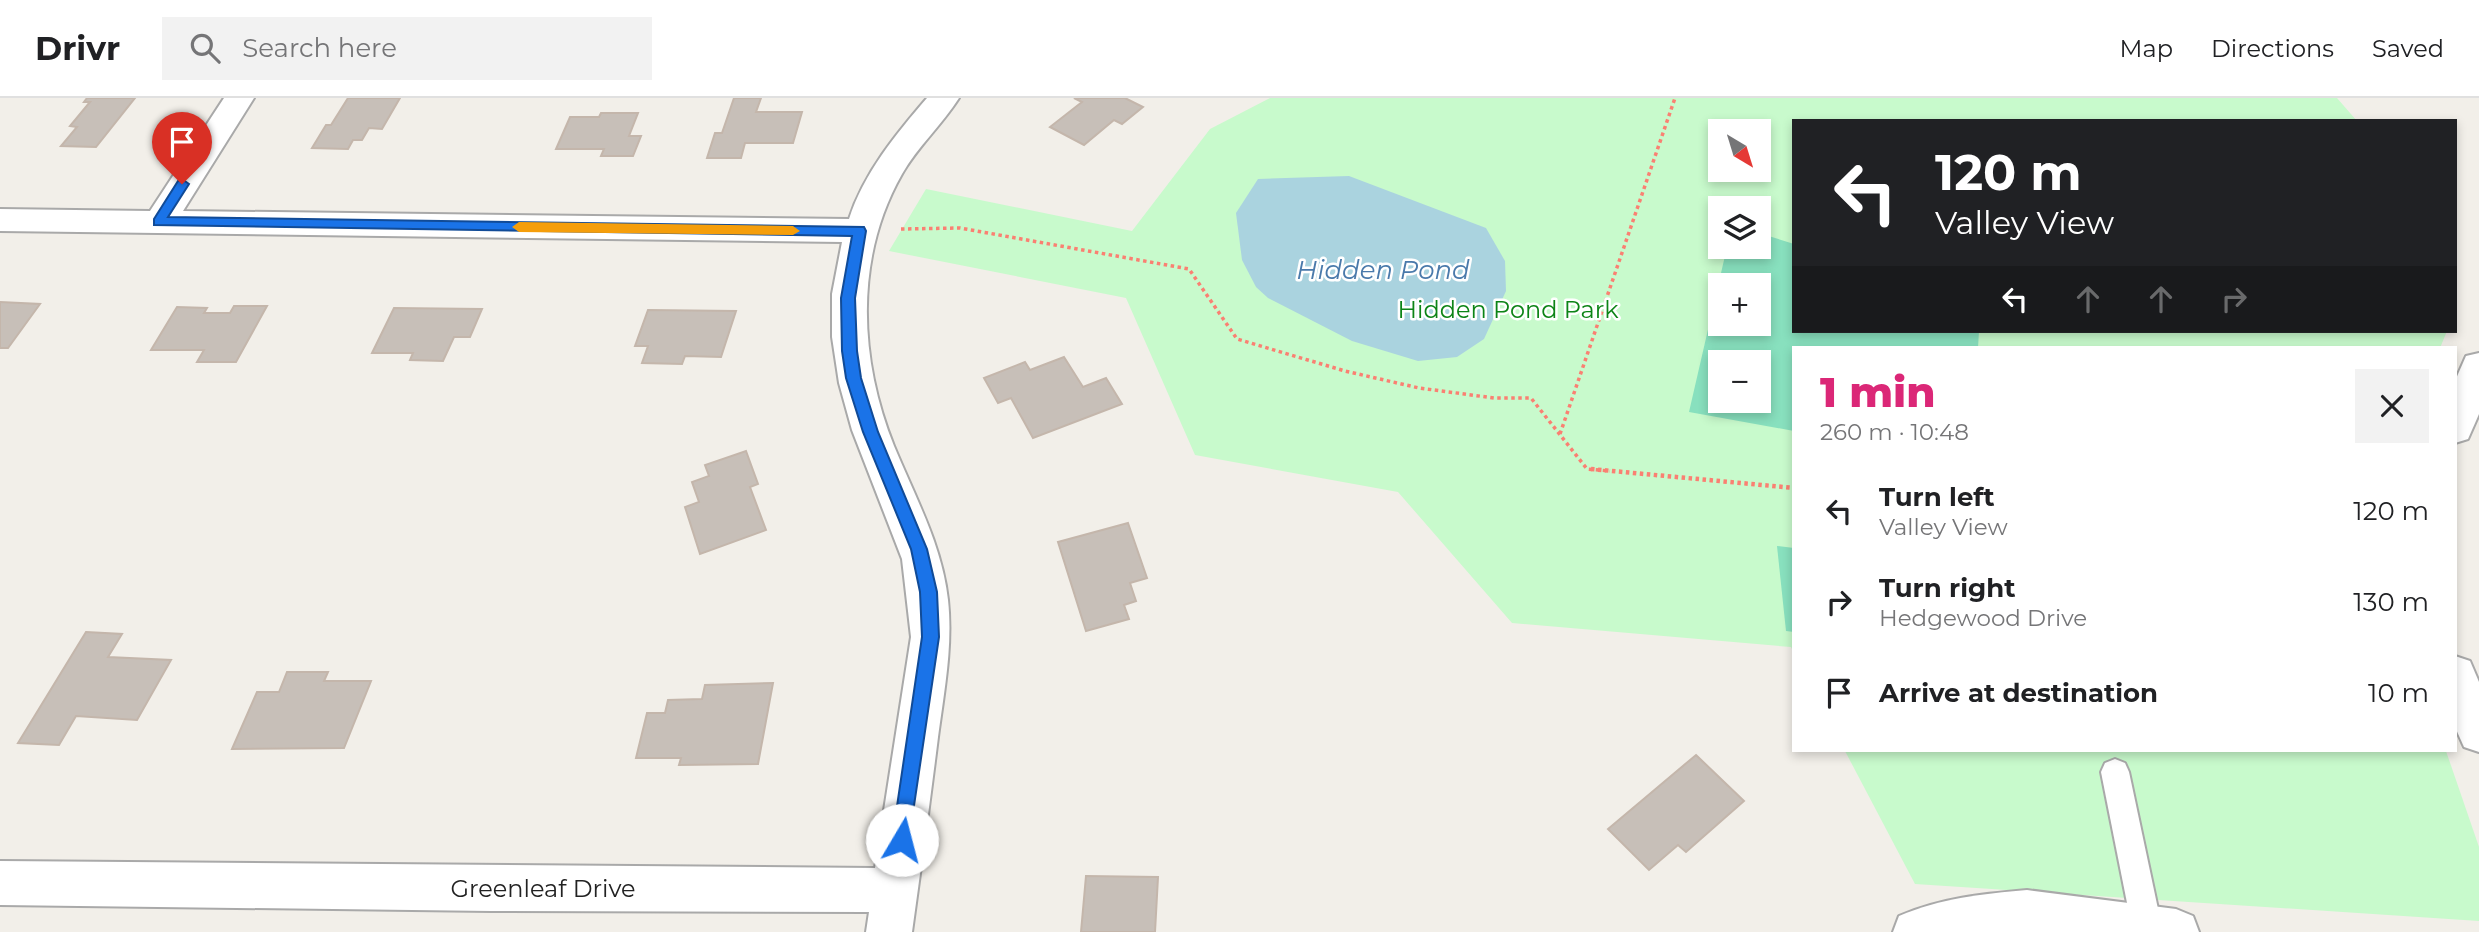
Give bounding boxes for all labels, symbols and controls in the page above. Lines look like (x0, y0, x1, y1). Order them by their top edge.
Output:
search box (162, 17, 652, 80)
text: Drivr (35, 28, 120, 68)
icon: search (186, 29, 224, 67)
text: Search here (242, 32, 397, 64)
text: Map (2120, 34, 2173, 63)
text: Directions (2211, 34, 2334, 63)
text: Saved (2372, 34, 2444, 63)
pin (152, 112, 212, 184)
north arrow (1708, 119, 1771, 182)
map controls (1708, 119, 1771, 413)
icon: arrive (163, 123, 201, 161)
text: 120 m (1935, 143, 2082, 202)
icon: left (1820, 147, 1911, 238)
button: layers (1708, 196, 1771, 259)
text: Valley View (1935, 203, 2114, 242)
water label: Hidden Pond (1296, 254, 1470, 286)
button: + (1708, 273, 1771, 336)
icon: left (1996, 280, 2034, 318)
icon: ahead (2069, 280, 2107, 318)
icon: ahead (2142, 280, 2180, 318)
icon: right (2215, 280, 2253, 318)
park label: Hidden Pond Park (1397, 295, 1619, 324)
button: − (1708, 350, 1771, 413)
text: 1 min (1820, 366, 1936, 418)
button: close (2355, 369, 2429, 443)
text: 260 m · 10:48 (1820, 418, 1969, 446)
text: Turn left (1879, 481, 1995, 513)
icon: left (1820, 492, 1858, 530)
text: 120 m (2353, 495, 2429, 527)
text: Valley View (1879, 513, 2008, 541)
text: Turn right (1879, 572, 2015, 604)
icon: right (1820, 583, 1858, 621)
text: 130 m (2353, 586, 2429, 618)
text: Hedgewood Drive (1879, 604, 2087, 632)
icon: arrive (1820, 674, 1858, 712)
text: Arrive at destination (1879, 677, 2158, 709)
text: 10 m (2368, 677, 2429, 709)
position arrow (865, 803, 939, 877)
street label: Greenleaf Drive (450, 874, 636, 903)

